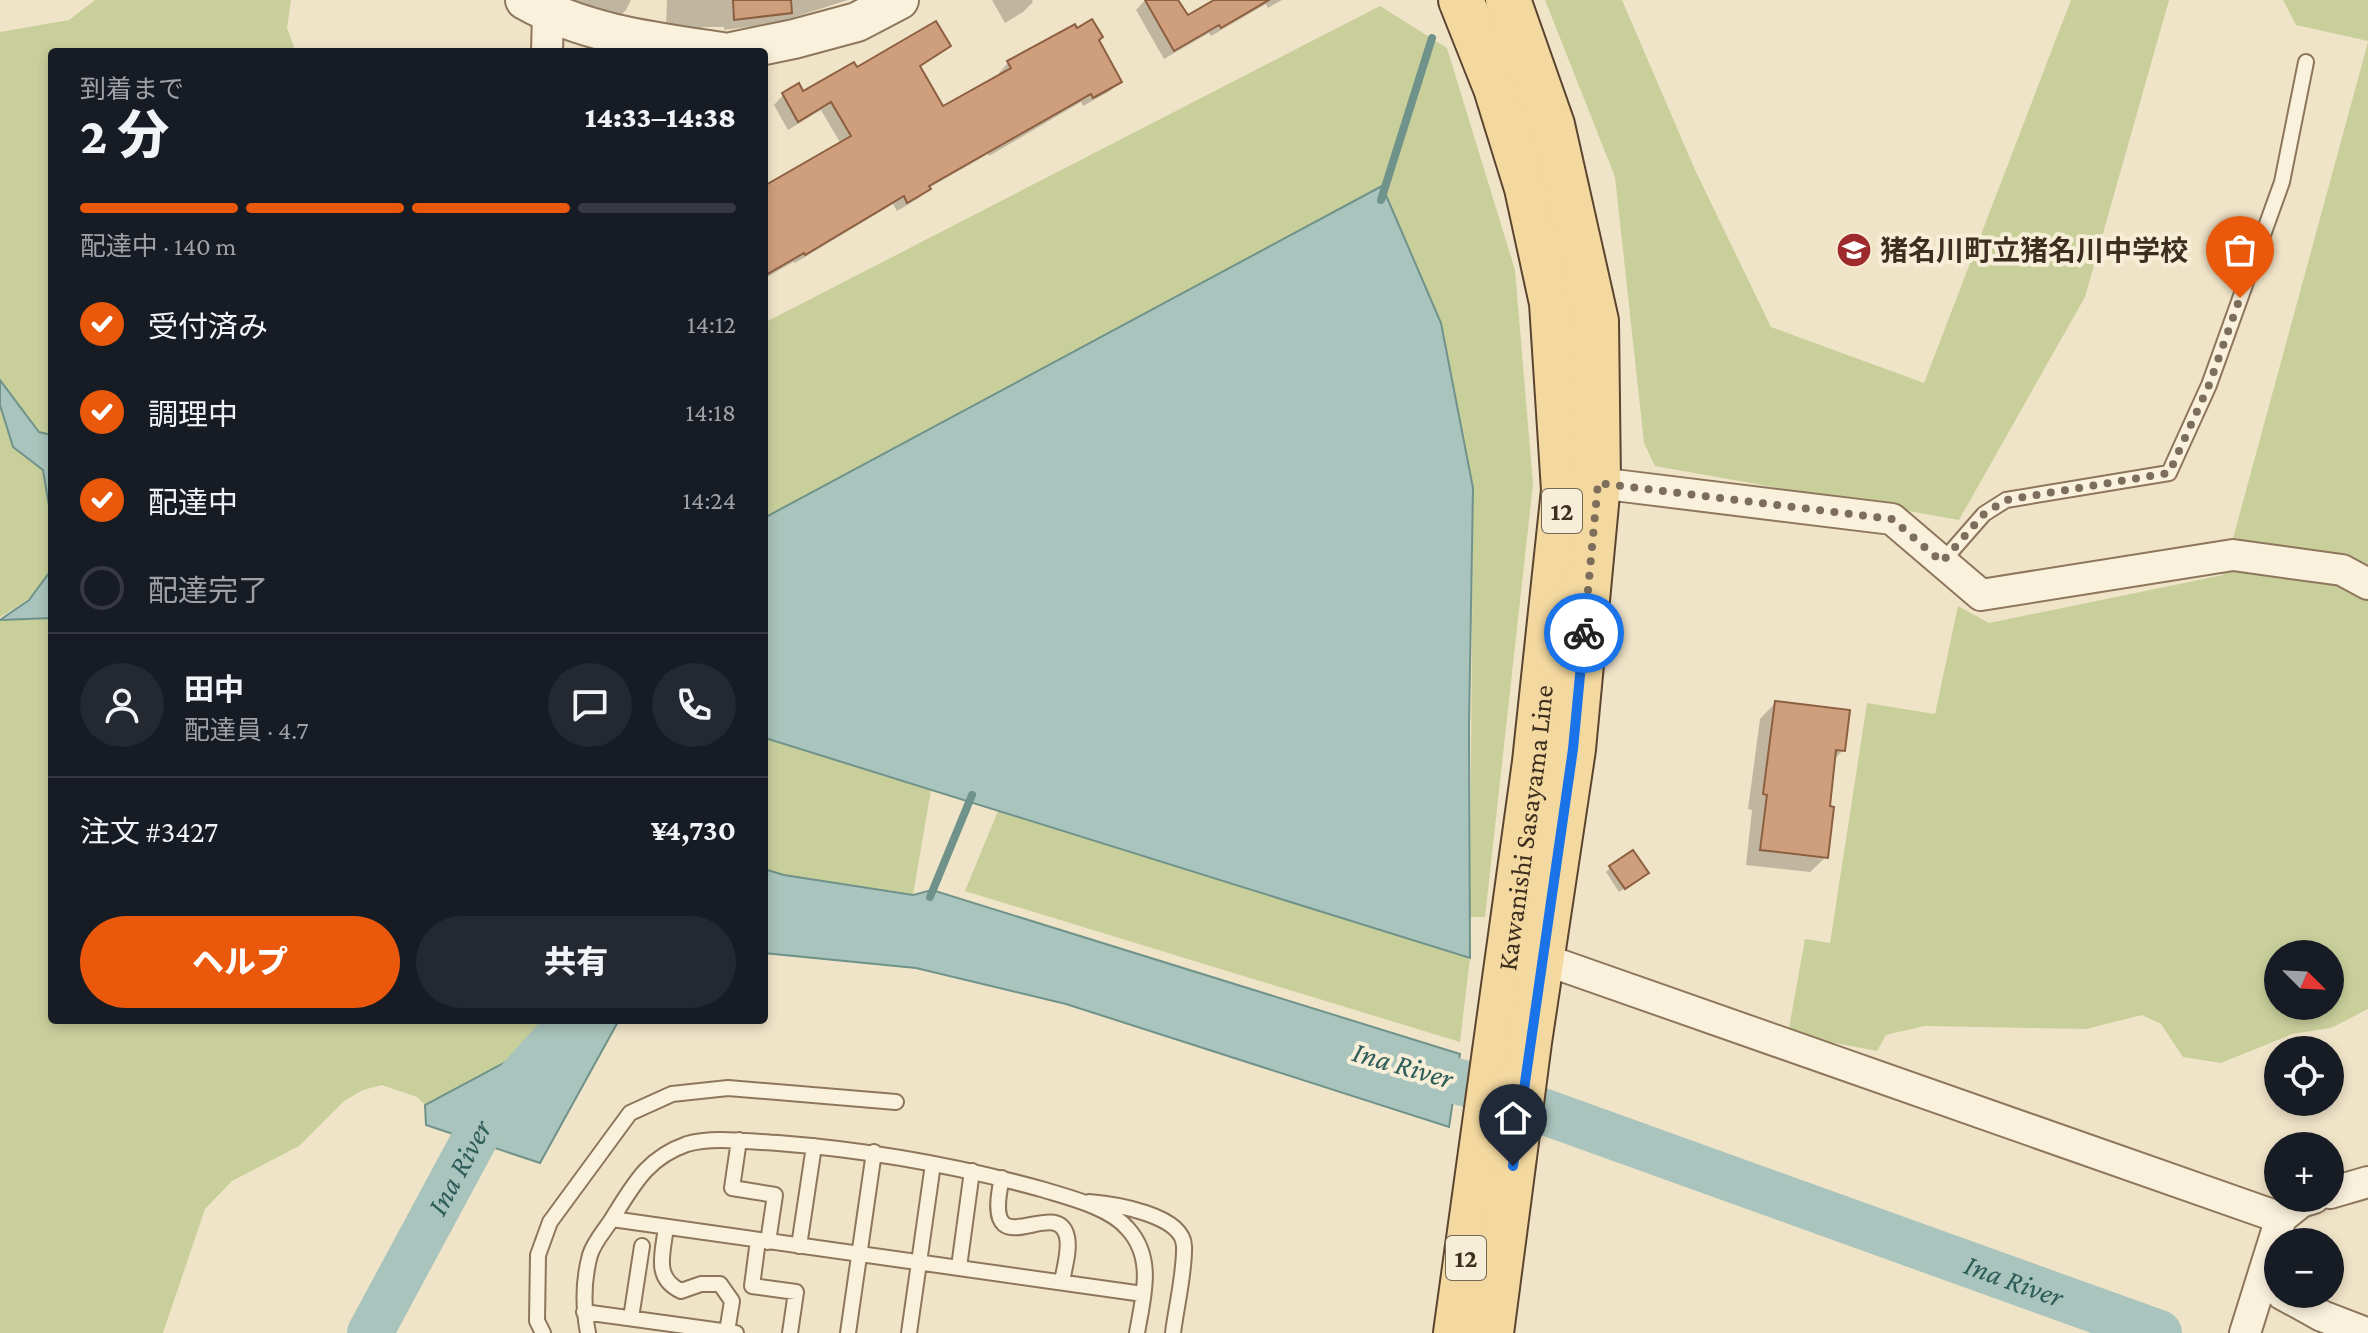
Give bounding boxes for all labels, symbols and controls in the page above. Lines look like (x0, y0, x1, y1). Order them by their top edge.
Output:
text: 到着まで (80, 75, 184, 104)
text: 14:33–14:38 (585, 100, 736, 133)
text: 2 分 (80, 106, 169, 164)
pin (2206, 216, 2274, 298)
icon: bag (2218, 228, 2262, 272)
school or university icon: 猪名川町立猪名川中学校 (1835, 231, 1873, 269)
text: 配達中 · 140 m (80, 232, 236, 261)
place label: 猪名川町立猪名川中学校 (1880, 235, 2188, 266)
icon: check (80, 302, 124, 346)
text: 受付済み (148, 310, 268, 343)
text: 14:12 (687, 310, 736, 339)
icon: check (80, 390, 124, 434)
text: 調理中 (148, 398, 238, 431)
text: 14:18 (686, 398, 736, 427)
icon: check (80, 478, 124, 522)
text: 配達中 (148, 486, 238, 519)
text: 14:24 (682, 486, 736, 515)
road number: 12 (1542, 489, 1582, 533)
text: 配達完了 (148, 574, 268, 607)
courier (1544, 593, 1624, 673)
icon: bike (1562, 611, 1606, 655)
button: person (80, 663, 164, 747)
button: chat (548, 663, 632, 747)
button: phone (652, 663, 736, 747)
text: 田中 (184, 673, 244, 706)
street label: Kawanishi Sasayama Line (1491, 683, 1559, 973)
text: 配達員 · 4.7 (184, 716, 308, 745)
text: ¥4,730 (651, 813, 736, 846)
text: 注文 #3427 (80, 815, 218, 848)
button: ヘルプ (80, 916, 400, 1008)
button: 共有 (416, 916, 736, 1008)
north arrow (2264, 940, 2344, 1020)
map controls (2264, 940, 2344, 1308)
water label: Ina River (1349, 1034, 1459, 1095)
button: locate (2264, 1036, 2344, 1116)
pin (1479, 1084, 1547, 1166)
icon: home (1491, 1096, 1535, 1140)
water label: Ina River (420, 1113, 498, 1220)
button: + (2264, 1132, 2344, 1212)
button: − (2264, 1228, 2344, 1308)
road number: 12 (1446, 1236, 1486, 1280)
water label: Ina River (1960, 1247, 2069, 1314)

